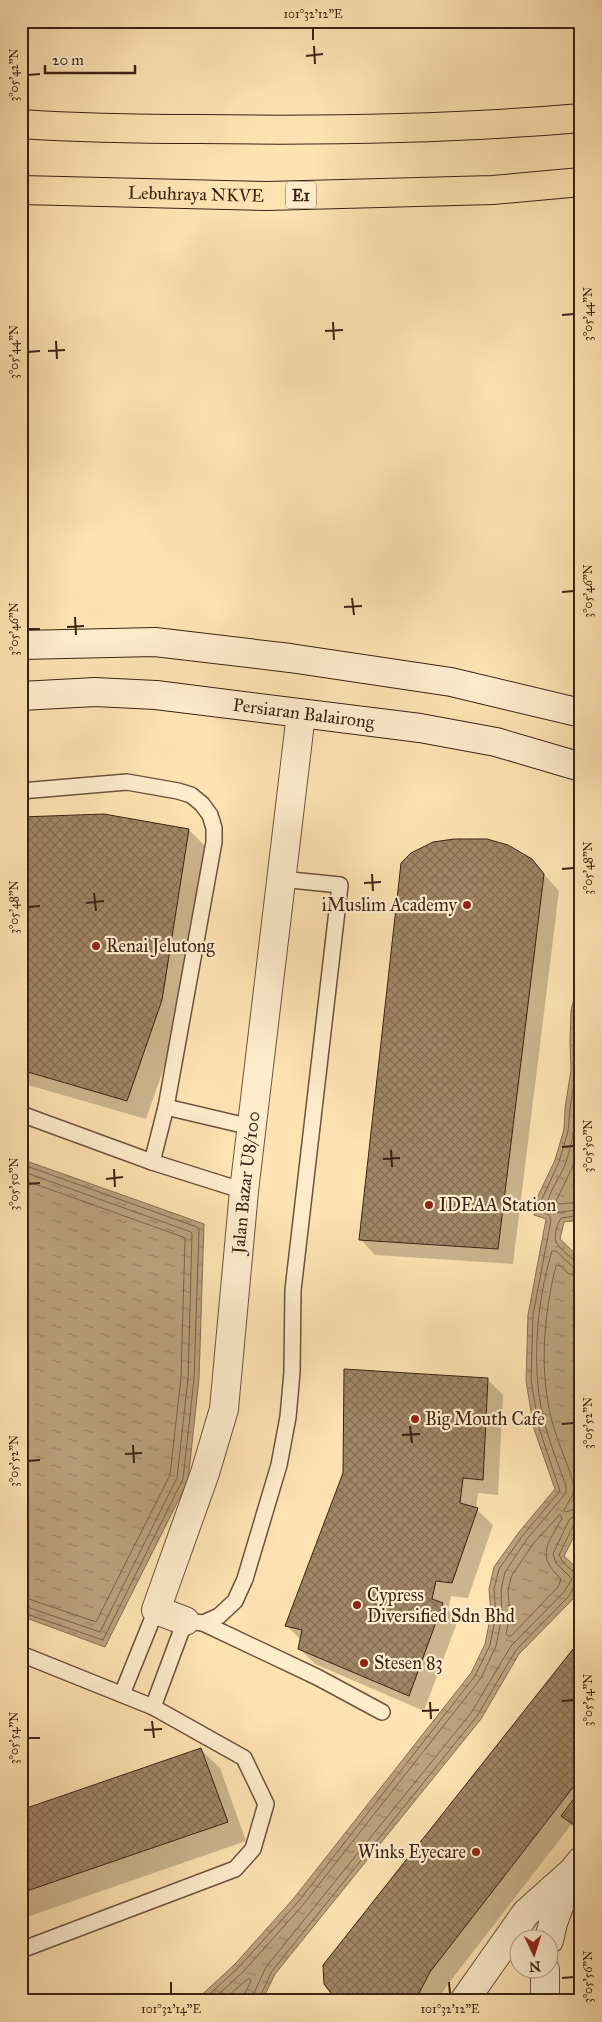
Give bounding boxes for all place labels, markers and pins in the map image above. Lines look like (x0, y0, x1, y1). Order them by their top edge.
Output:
place label: iMuslim Academy (322, 894, 458, 916)
marker: iMuslim Academy (461, 899, 473, 911)
place label: Renai Jelutong (106, 935, 215, 958)
marker: Renai Jelutong (90, 940, 102, 952)
place label: IDEAA Station (439, 1194, 556, 1216)
marker: IDEAA Station (423, 1199, 435, 1211)
place label: Big Mouth Cafe (425, 1408, 545, 1431)
marker: Big Mouth Cafe (409, 1413, 421, 1425)
place label: Cypress Diversified Sdn Bhd (367, 1584, 515, 1627)
marker: Cypress Diversified Sdn Bhd (351, 1599, 363, 1611)
place label: Stesen 83 (374, 1652, 443, 1674)
marker: Stesen 83 (358, 1657, 370, 1669)
place label: Winks Eyecare (358, 1841, 466, 1863)
marker: Winks Eyecare (470, 1846, 482, 1858)

